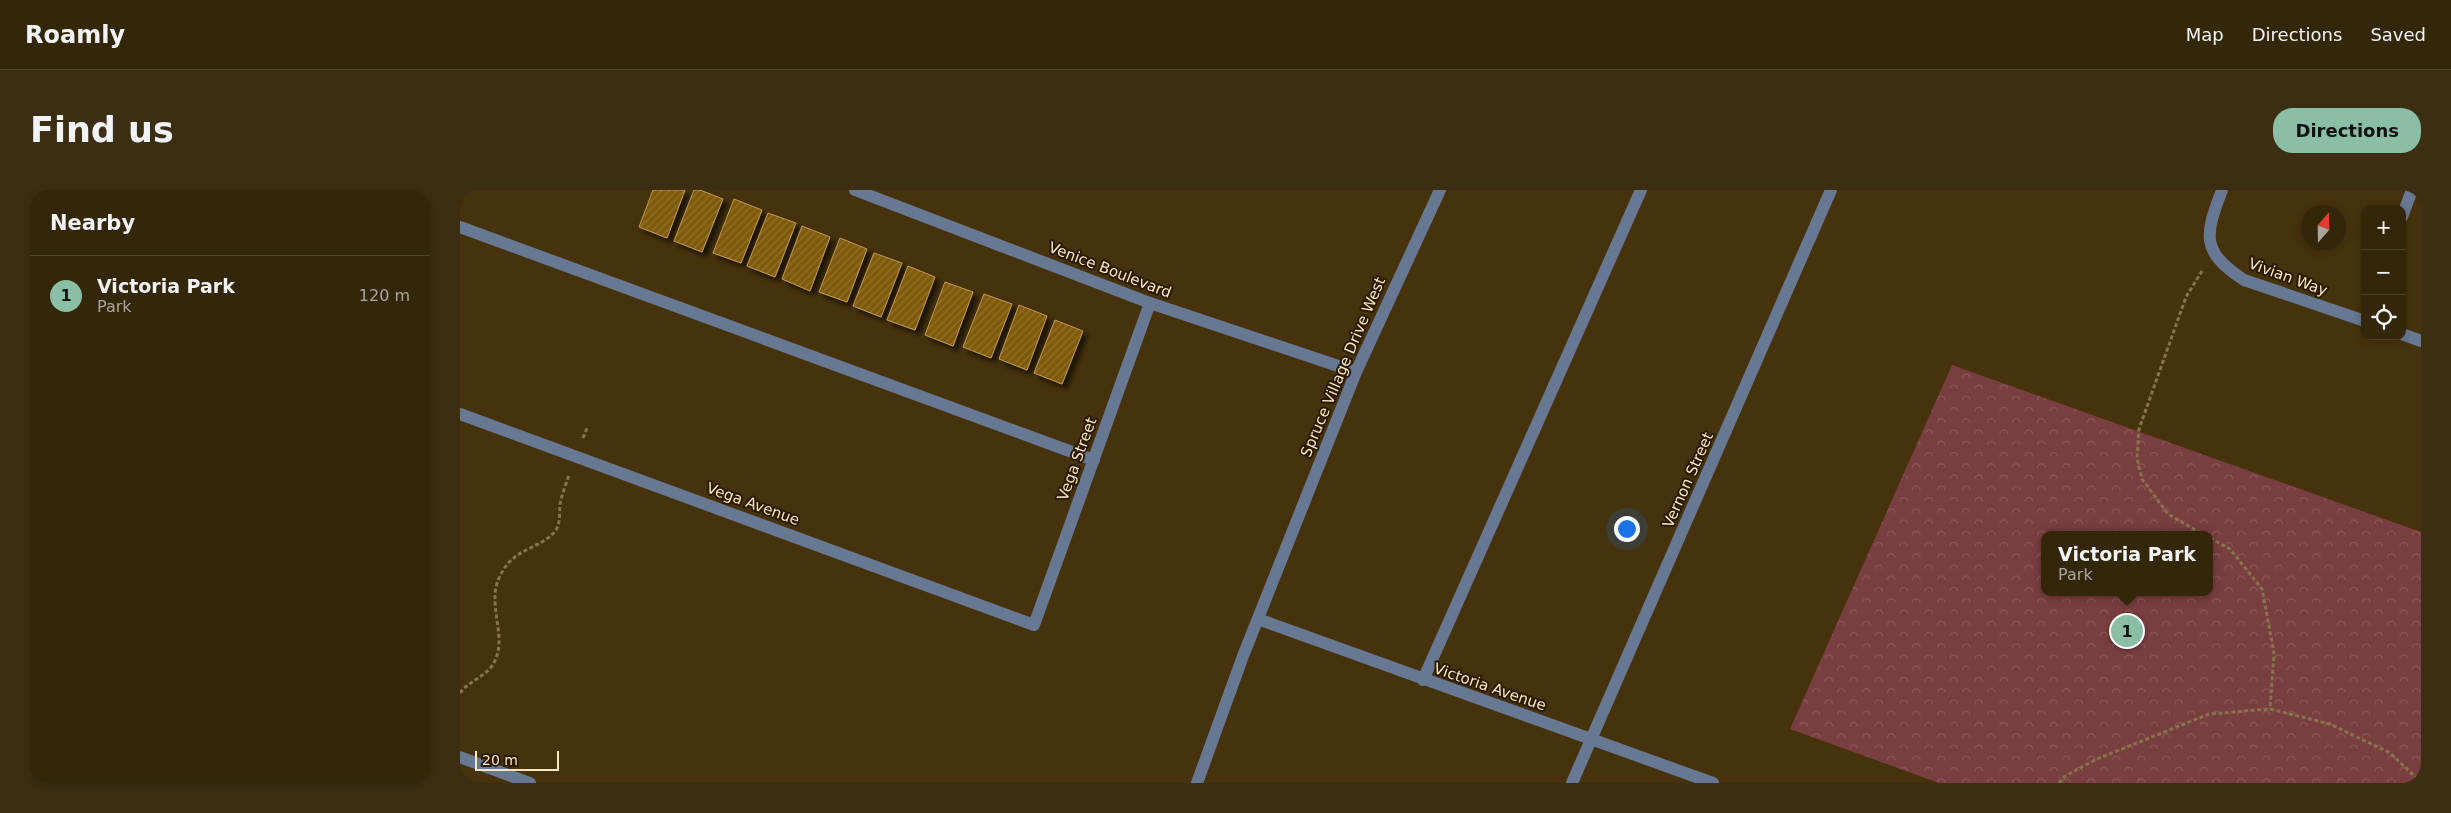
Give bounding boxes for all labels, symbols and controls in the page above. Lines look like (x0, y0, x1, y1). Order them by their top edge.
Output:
text: Roamly (25, 21, 125, 49)
text: Map (2186, 24, 2224, 45)
text: Directions (2252, 24, 2342, 45)
text: Saved (2370, 24, 2426, 45)
button: Directions (2273, 108, 2421, 153)
text: Find us (30, 110, 174, 150)
north arrow (2301, 205, 2346, 250)
map controls (2361, 205, 2406, 340)
button: + (2361, 205, 2406, 250)
text: Nearby (50, 211, 135, 235)
street label: Venice Boulevard (1046, 238, 1174, 302)
button: − (2361, 250, 2406, 295)
street label: Vivian Way (2246, 254, 2330, 300)
street label: Spruce Village Drive West (1297, 274, 1389, 460)
text: Victoria Park (97, 275, 235, 297)
text: 1 (60, 286, 72, 305)
text: 120 m (359, 286, 410, 305)
button: locate (2361, 295, 2406, 340)
text: Park (97, 297, 132, 316)
street label: Vega Street (1054, 415, 1100, 503)
street label: Vernon Street (1659, 429, 1717, 531)
street label: Vega Avenue (704, 479, 802, 529)
your location (1614, 516, 1640, 542)
popup (2041, 531, 2213, 596)
text: Victoria Park (2058, 543, 2196, 565)
text: Park (2058, 565, 2093, 584)
pin: 1 (2111, 612, 2143, 650)
street label: Victoria Avenue (1432, 659, 1548, 715)
scale bar (475, 748, 559, 771)
text: 20 m (482, 752, 518, 768)

